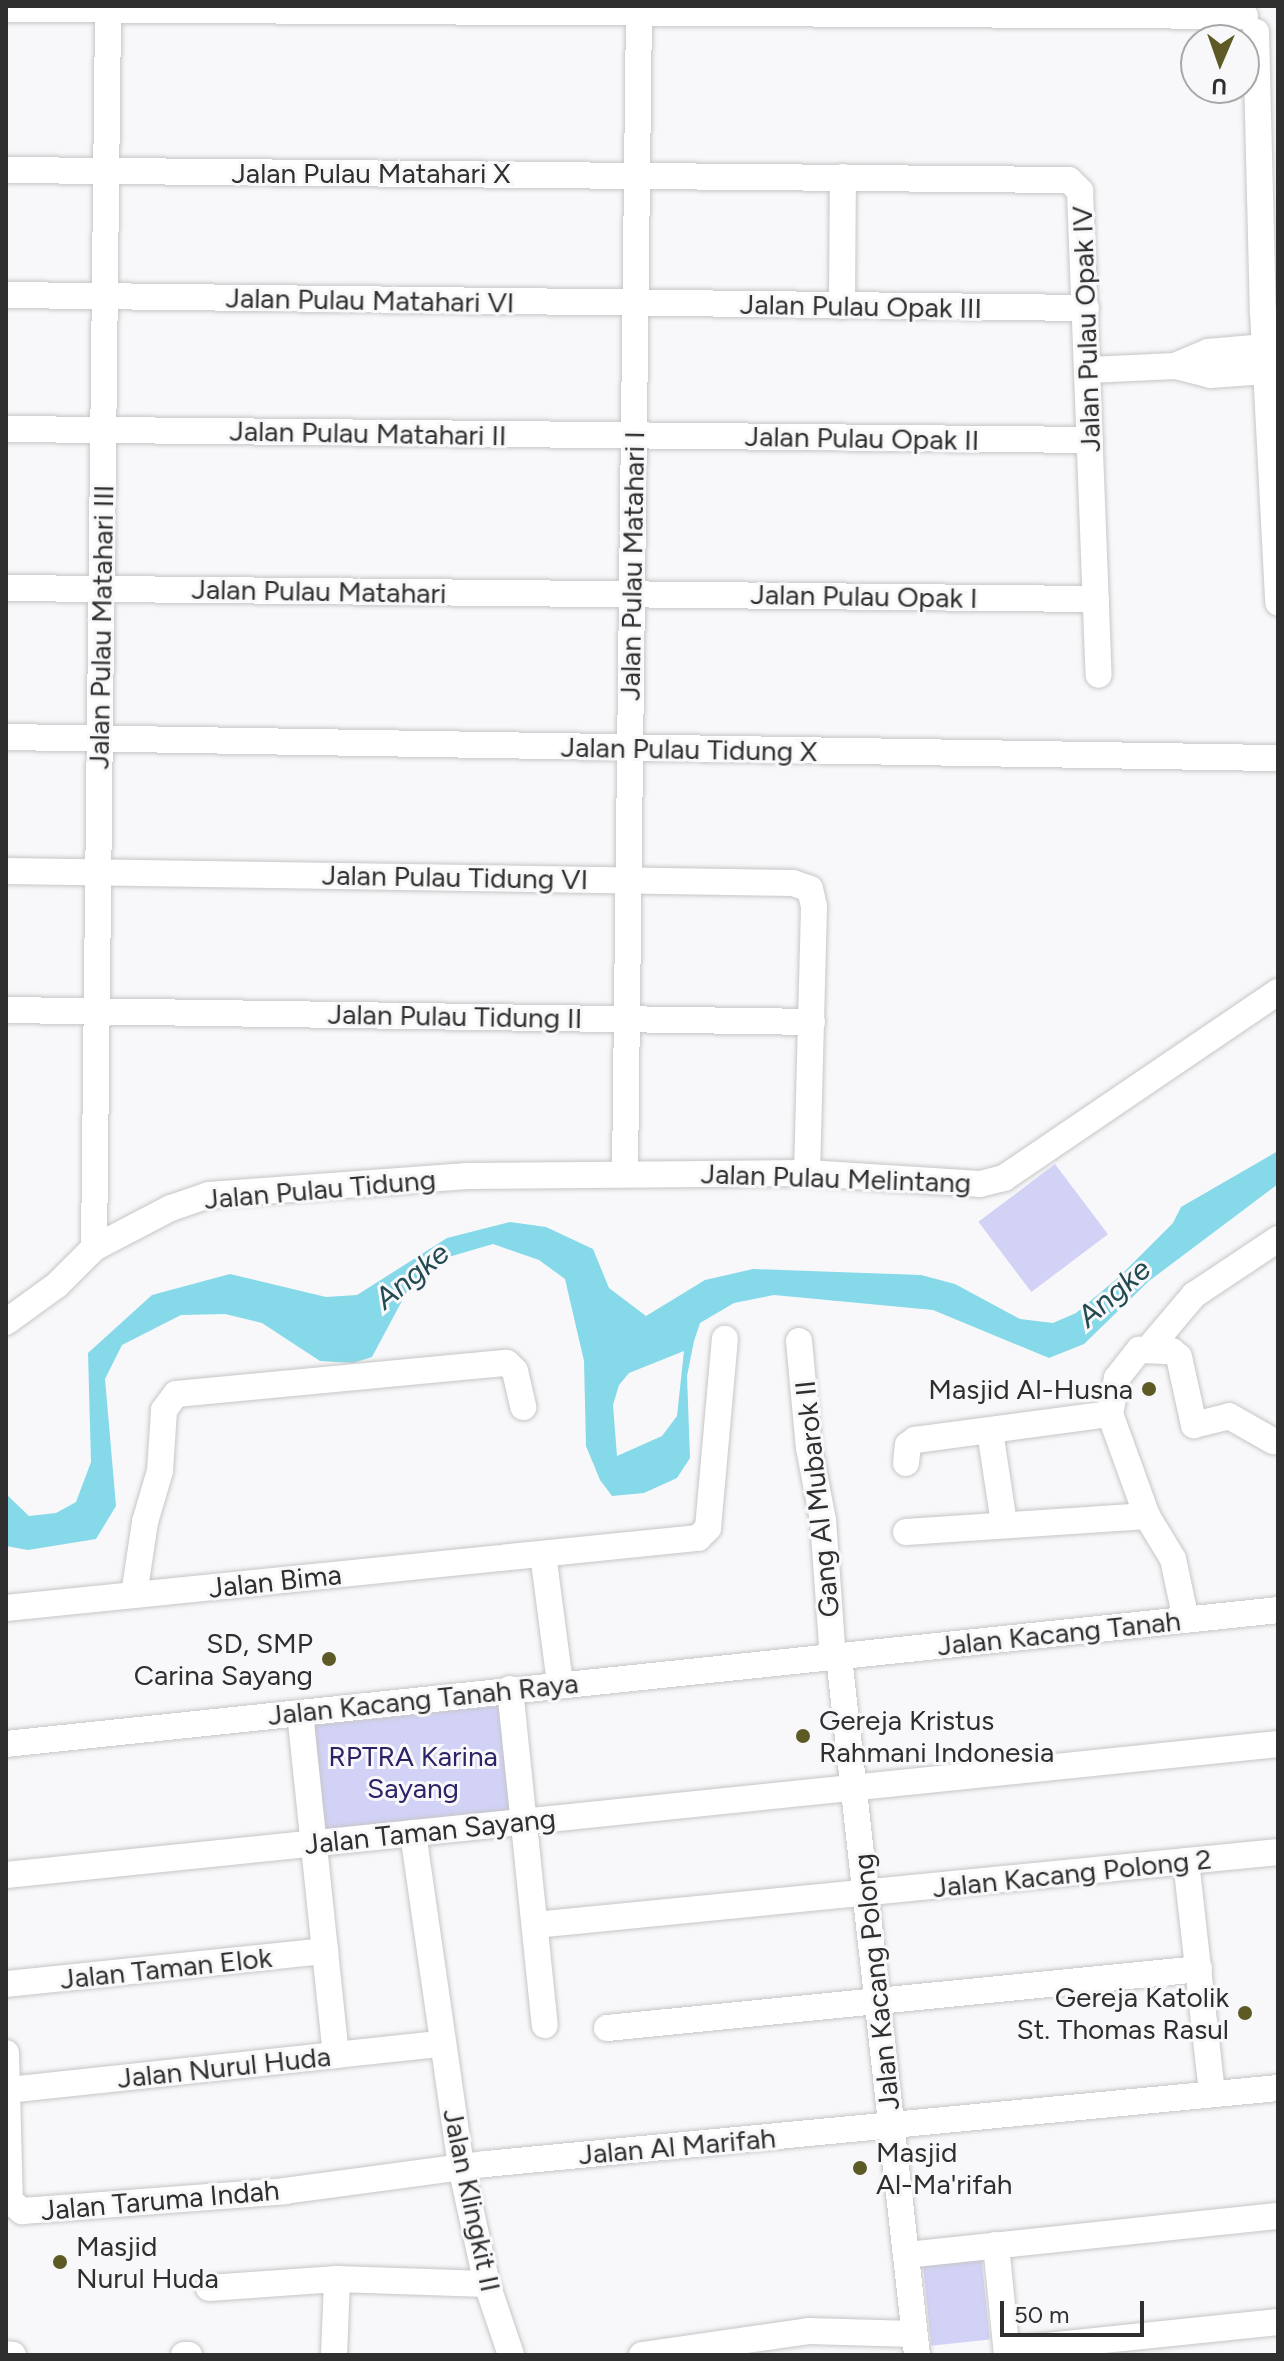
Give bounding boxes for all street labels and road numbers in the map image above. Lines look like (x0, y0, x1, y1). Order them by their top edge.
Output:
street label: Jalan Pulau Matahari X (231, 156, 511, 190)
street label: Jalan Pulau Opak IV (1065, 205, 1107, 453)
street label: Jalan Pulau Matahari VI (225, 281, 515, 319)
street label: Jalan Pulau Opak III (740, 287, 982, 325)
street label: Jalan Pulau Matahari II (229, 414, 507, 452)
street label: Jalan Pulau Opak II (744, 419, 980, 457)
street label: Jalan Pulau Matahari I (613, 431, 651, 701)
street label: Jalan Pulau Matahari III (82, 484, 120, 770)
street label: Jalan Pulau Matahari (191, 572, 447, 610)
street label: Jalan Pulau Opak I (750, 577, 978, 615)
street label: Jalan Pulau Tidung X (560, 730, 818, 768)
street label: Jalan Pulau Tidung VI (322, 858, 588, 896)
street label: Jalan Pulau Tidung II (327, 997, 583, 1035)
street label: Jalan Pulau Melintang (700, 1156, 972, 1200)
street label: Jalan Pulau Tidung (203, 1162, 437, 1216)
street label: Gang Al Mubarok II (788, 1379, 846, 1619)
street label: Jalan Bima (207, 1557, 343, 1605)
street label: Jalan Kacang Tanah (936, 1604, 1182, 1662)
street label: Jalan Kacang Tanah Raya (266, 1666, 580, 1732)
street label: Jalan Taman Sayang (303, 1801, 557, 1861)
street label: Jalan Kacang Polong 2 (931, 1842, 1213, 1904)
street label: Jalan Kacang Polong (846, 1852, 906, 2112)
street label: Jalan Taman Elok (58, 1940, 274, 1996)
street label: Jalan Nurul Huda (116, 2039, 332, 2095)
street label: Jalan Klingkit II (436, 2105, 508, 2295)
street label: Jalan Al Marifah (577, 2121, 777, 2171)
street label: Jalan Taruma Indah (39, 2173, 281, 2227)

